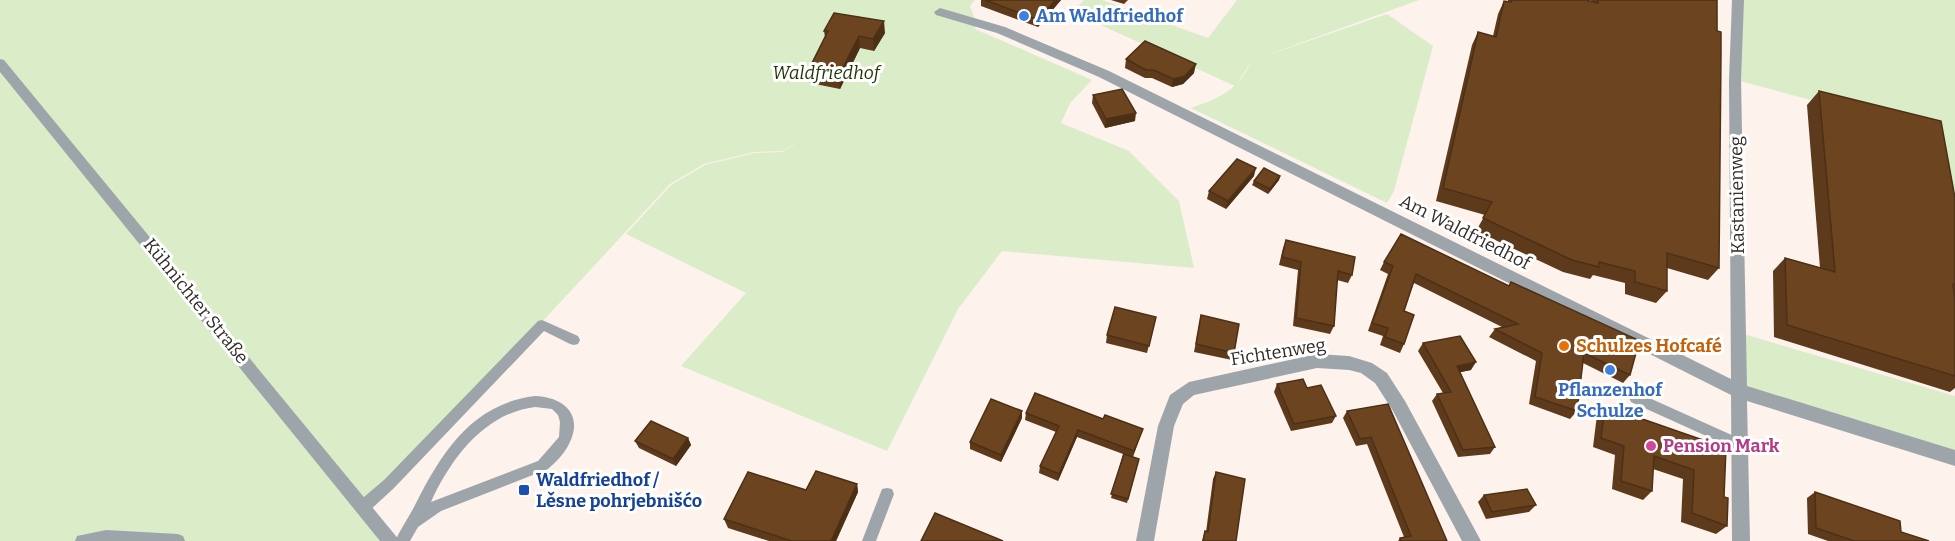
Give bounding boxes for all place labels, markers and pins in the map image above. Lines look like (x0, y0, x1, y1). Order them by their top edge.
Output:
place label: Am Waldfriedhof (1036, 5, 1184, 27)
marker: Am Waldfriedhof (1017, 9, 1031, 23)
place label: Schulzes Hofcafé (1576, 335, 1722, 357)
marker: Schulzes Hofcafé (1557, 339, 1571, 353)
marker: Pflanzenhof Schulze (1603, 363, 1617, 377)
place label: Pflanzenhof Schulze (1558, 379, 1663, 422)
place label: Pension Mark (1663, 435, 1780, 457)
marker: Pension Mark (1644, 439, 1658, 453)
place label: Waldfriedhof / Lěsne pohrjebnišćo (536, 469, 702, 512)
marker: Waldfriedhof / Lěsne pohrjebnišćo (517, 483, 531, 497)

